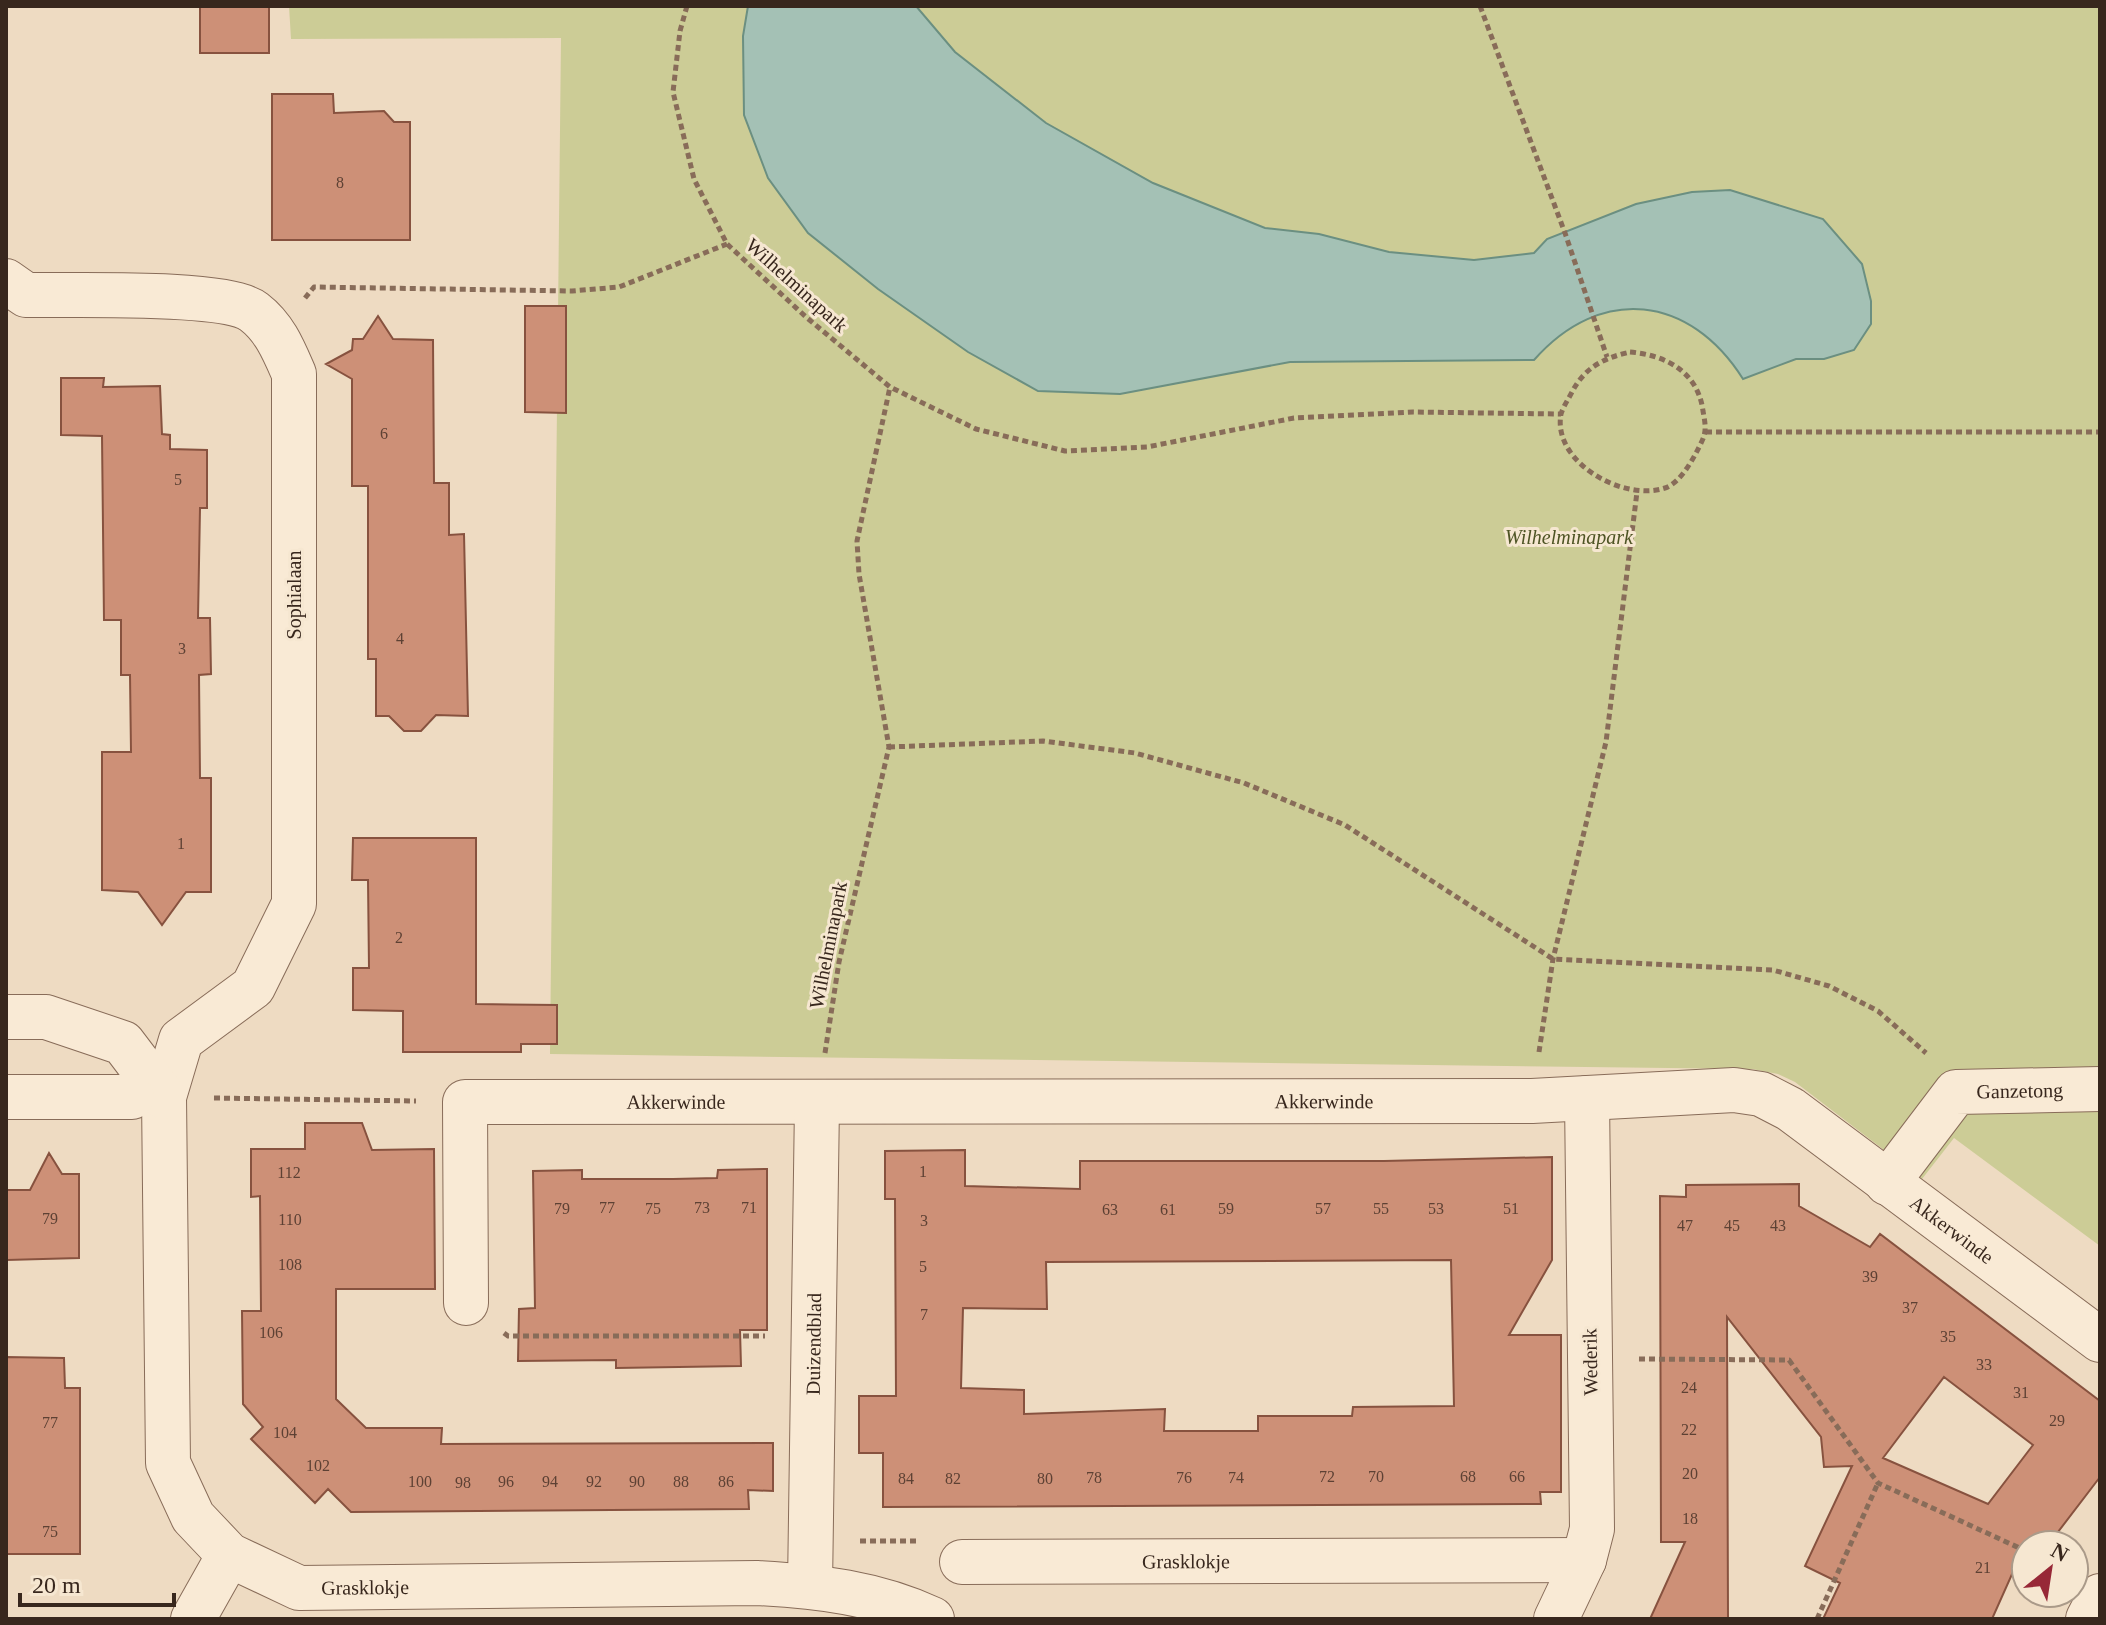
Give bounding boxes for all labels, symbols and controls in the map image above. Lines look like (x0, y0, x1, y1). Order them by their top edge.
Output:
house number: 8 (336, 174, 344, 191)
street label: Wilhelminapark (741, 234, 852, 337)
house number: 6 (380, 425, 388, 442)
house number: 5 (174, 471, 182, 488)
park label: Wilhelminapark (1505, 526, 1634, 549)
street label: Sophialaan (283, 551, 306, 639)
house number: 4 (396, 630, 404, 647)
house number: 3 (178, 640, 186, 657)
house number: 1 (177, 835, 185, 852)
street label: Wilhelminapark (805, 880, 852, 1011)
house number: 2 (395, 929, 403, 946)
street label: Ganzetong (1976, 1079, 2063, 1103)
street label: Akkerwinde (1275, 1090, 1374, 1112)
street label: Akkerwinde (627, 1091, 726, 1113)
house number: 1 (919, 1163, 927, 1180)
house number: 112 (277, 1164, 301, 1181)
street label: Akkerwinde (1906, 1191, 1998, 1268)
house number: 77 (599, 1199, 615, 1216)
house number: 73 (694, 1199, 710, 1216)
house number: 71 (741, 1199, 757, 1216)
house number: 79 (554, 1200, 570, 1217)
house number: 75 (645, 1200, 661, 1217)
house number: 59 (1218, 1200, 1234, 1217)
house number: 57 (1315, 1200, 1331, 1217)
house number: 55 (1373, 1200, 1389, 1217)
house number: 53 (1428, 1200, 1444, 1217)
house number: 51 (1503, 1200, 1519, 1217)
house number: 63 (1102, 1201, 1118, 1218)
house number: 61 (1160, 1201, 1176, 1218)
house number: 79 (42, 1210, 58, 1227)
house number: 110 (278, 1211, 302, 1228)
house number: 3 (920, 1212, 928, 1229)
house number: 47 (1677, 1217, 1693, 1234)
house number: 45 (1724, 1217, 1740, 1234)
house number: 43 (1770, 1217, 1786, 1234)
house number: 108 (278, 1256, 302, 1273)
house number: 5 (919, 1258, 927, 1275)
house number: 39 (1862, 1268, 1878, 1285)
street label: Duizendblad (802, 1293, 825, 1395)
house number: 37 (1902, 1299, 1918, 1316)
house number: 7 (920, 1306, 928, 1323)
house number: 106 (259, 1324, 283, 1341)
street label: Wederik (1578, 1328, 1602, 1396)
house number: 35 (1940, 1328, 1956, 1345)
house number: 33 (1976, 1356, 1992, 1373)
house number: 24 (1681, 1379, 1697, 1396)
house number: 31 (2013, 1384, 2029, 1401)
house number: 29 (2049, 1412, 2065, 1429)
house number: 77 (42, 1414, 58, 1431)
house number: 22 (1681, 1421, 1697, 1438)
house number: 104 (273, 1424, 297, 1441)
house number: 102 (306, 1457, 330, 1474)
house number: 20 (1682, 1465, 1698, 1482)
house number: 72 (1319, 1468, 1335, 1485)
house number: 70 (1368, 1468, 1384, 1485)
house number: 68 (1460, 1468, 1476, 1485)
house number: 66 (1509, 1468, 1525, 1485)
house number: 78 (1086, 1469, 1102, 1486)
house number: 76 (1176, 1469, 1192, 1486)
house number: 74 (1228, 1469, 1244, 1486)
house number: 84 (898, 1470, 914, 1487)
house number: 82 (945, 1470, 961, 1487)
house number: 80 (1037, 1470, 1053, 1487)
house number: 100 (408, 1473, 432, 1490)
house number: 96 (498, 1473, 514, 1490)
house number: 94 (542, 1473, 558, 1490)
house number: 92 (586, 1473, 602, 1490)
house number: 90 (629, 1473, 645, 1490)
house number: 88 (673, 1473, 689, 1490)
house number: 86 (718, 1473, 734, 1490)
house number: 98 (455, 1474, 471, 1491)
house number: 18 (1682, 1510, 1698, 1527)
house number: 75 (42, 1523, 58, 1540)
north arrow (2010, 1529, 2090, 1609)
text: N (2047, 1537, 2073, 1567)
street label: Grasklokje (1142, 1550, 1230, 1573)
scale bar (20, 1557, 174, 1607)
house number: 21 (1975, 1559, 1991, 1576)
text: 20 m (32, 1572, 81, 1598)
street label: Grasklokje (321, 1576, 409, 1599)

